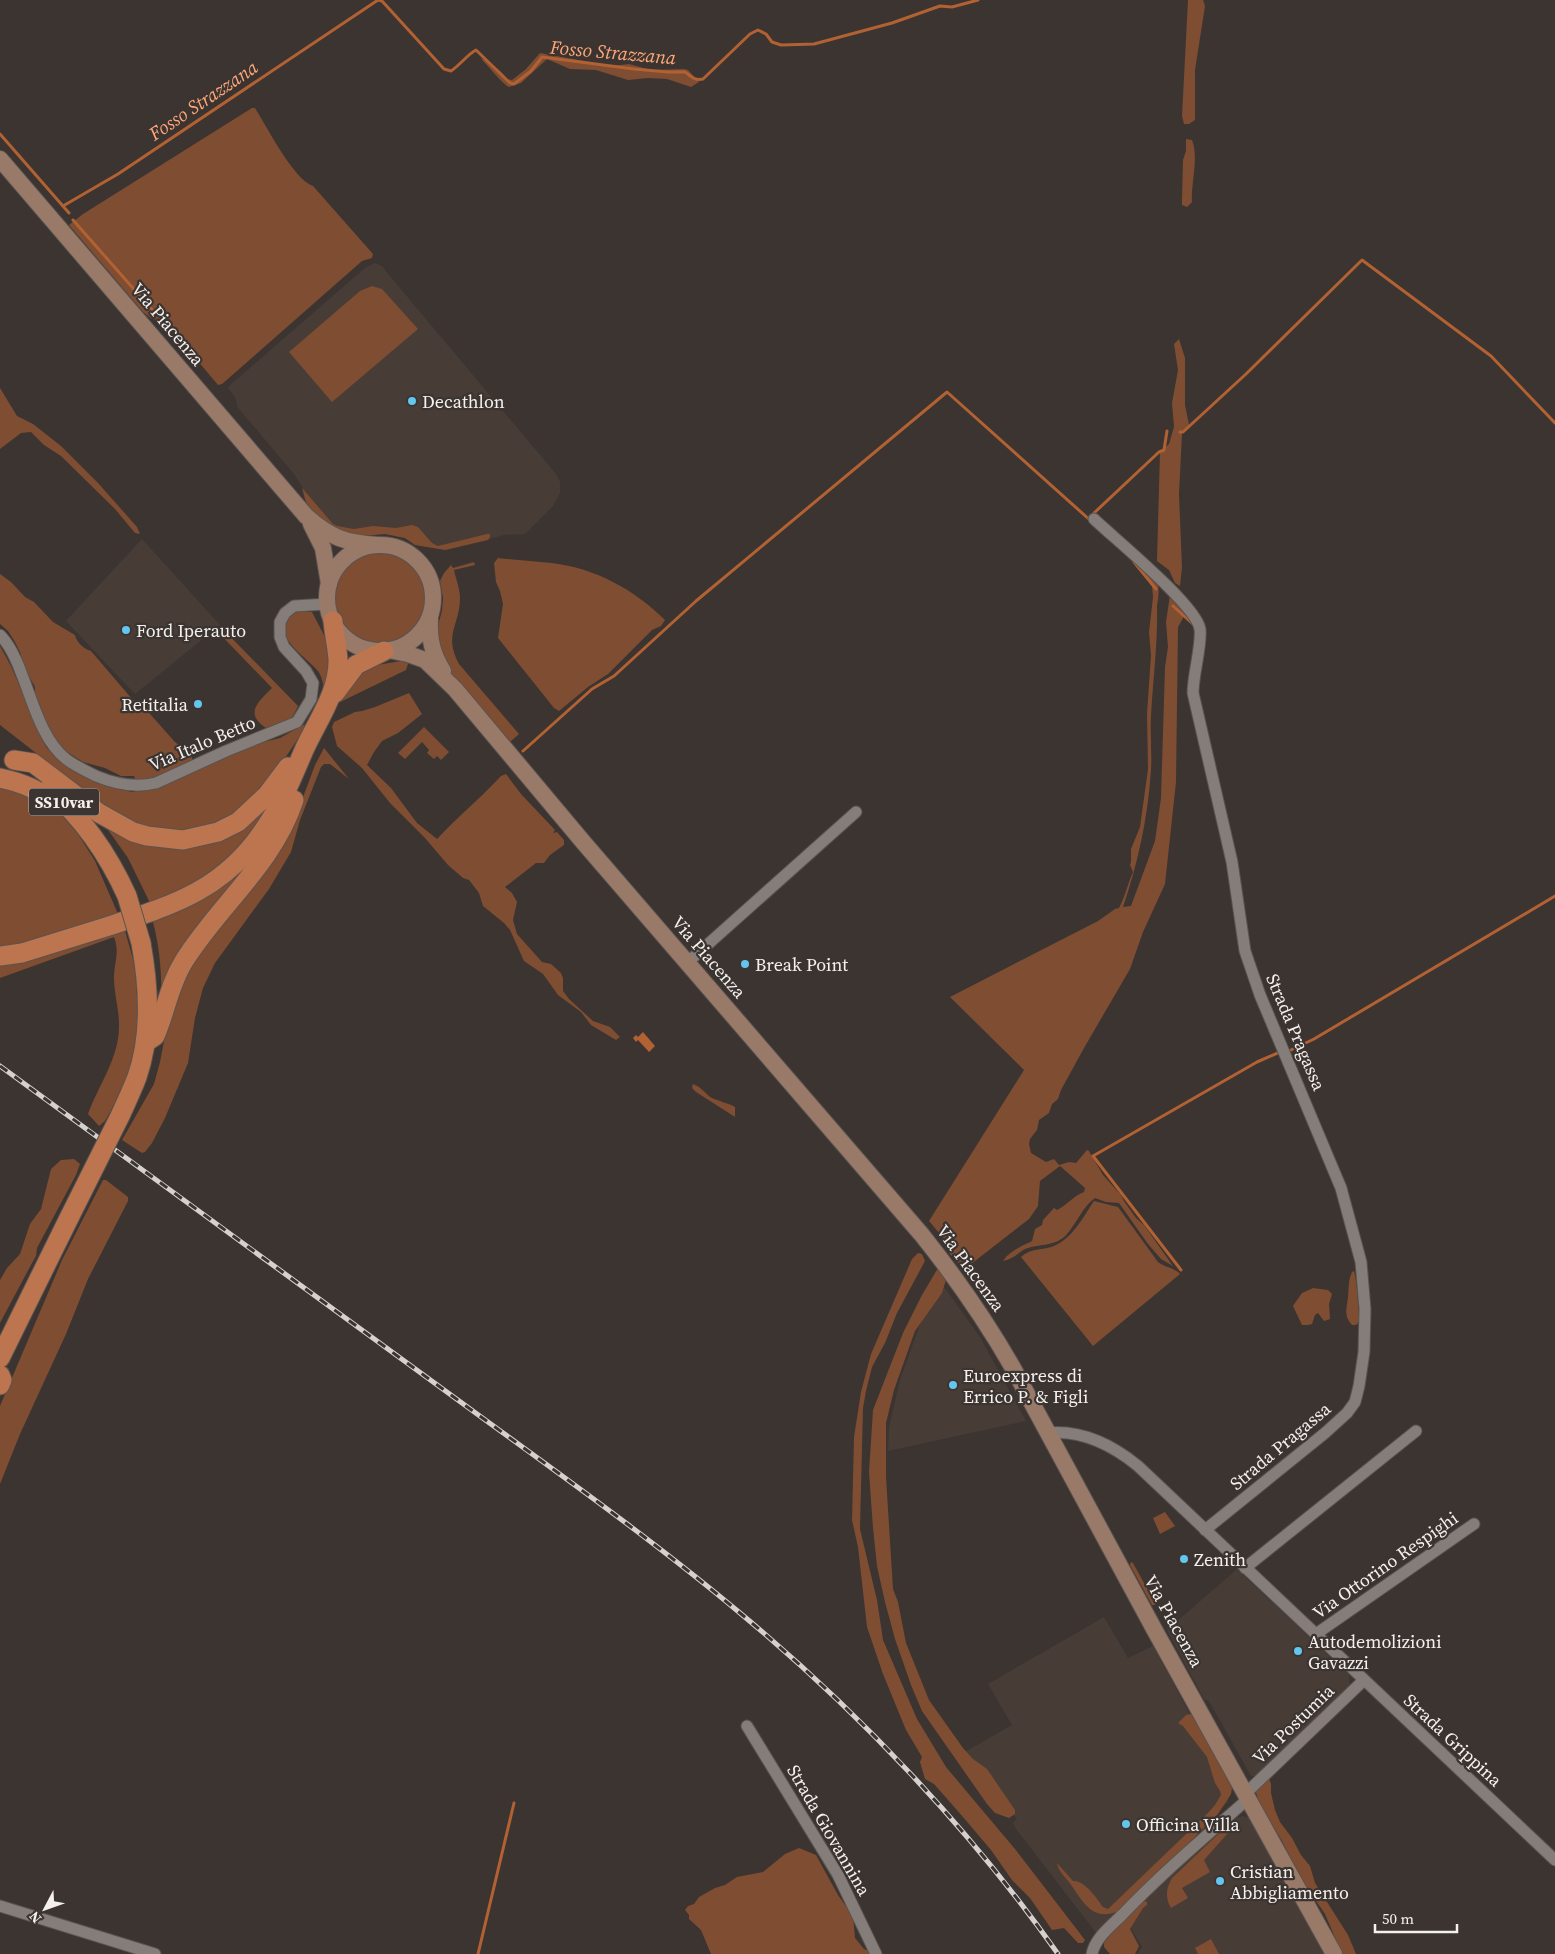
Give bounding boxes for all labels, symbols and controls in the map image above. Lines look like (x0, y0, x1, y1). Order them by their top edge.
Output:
water label: Fosso Strazzana (548, 33, 677, 70)
water label: Fosso Strazzana (143, 54, 263, 147)
street label: Via Piacenza (126, 277, 211, 372)
place label: Decathlon (422, 389, 505, 414)
marker: Decathlon (406, 395, 418, 407)
place label: Ford Iperauto (136, 618, 246, 643)
marker: Ford Iperauto (120, 624, 132, 636)
place label: Retitalia (121, 692, 189, 717)
marker: Retitalia (192, 698, 204, 710)
street label: Via Italo Betto (145, 709, 259, 777)
road number: SS10var (29, 789, 99, 816)
street label: Via Piacenza (666, 910, 752, 1004)
place label: Break Point (755, 952, 848, 977)
marker: Break Point (739, 958, 751, 970)
street label: Strada Pragassa (1260, 970, 1332, 1095)
street label: Via Piacenza (931, 1219, 1012, 1317)
place label: Euroexpress di Errico P. & Figli (963, 1363, 1088, 1409)
marker: Euroexpress di Errico P. & Figli (947, 1379, 959, 1391)
street label: Strada Pragassa (1224, 1396, 1336, 1496)
street label: Via Ottorino Respighi (1307, 1505, 1463, 1625)
place label: Zenith (1194, 1547, 1246, 1572)
marker: Zenith (1178, 1553, 1190, 1565)
street label: Via Piacenza (1138, 1570, 1210, 1672)
place label: Autodemolizioni Gavazzi (1308, 1629, 1442, 1675)
marker: Autodemolizioni Gavazzi (1292, 1645, 1304, 1657)
street label: Via Postumia (1246, 1678, 1340, 1770)
street label: Strada Grippina (1398, 1688, 1508, 1793)
street label: Strada Giovannina (781, 1760, 877, 1901)
place label: Officina Villa (1136, 1812, 1240, 1837)
marker: Officina Villa (1120, 1818, 1132, 1830)
place label: Cristian Abbigliamento (1230, 1859, 1349, 1905)
marker: Cristian Abbigliamento (1214, 1875, 1226, 1887)
north arrow (20, 1884, 70, 1934)
scale bar (1375, 1902, 1458, 1934)
text: N (24, 1907, 46, 1928)
text: 50 m (1382, 1908, 1414, 1929)

